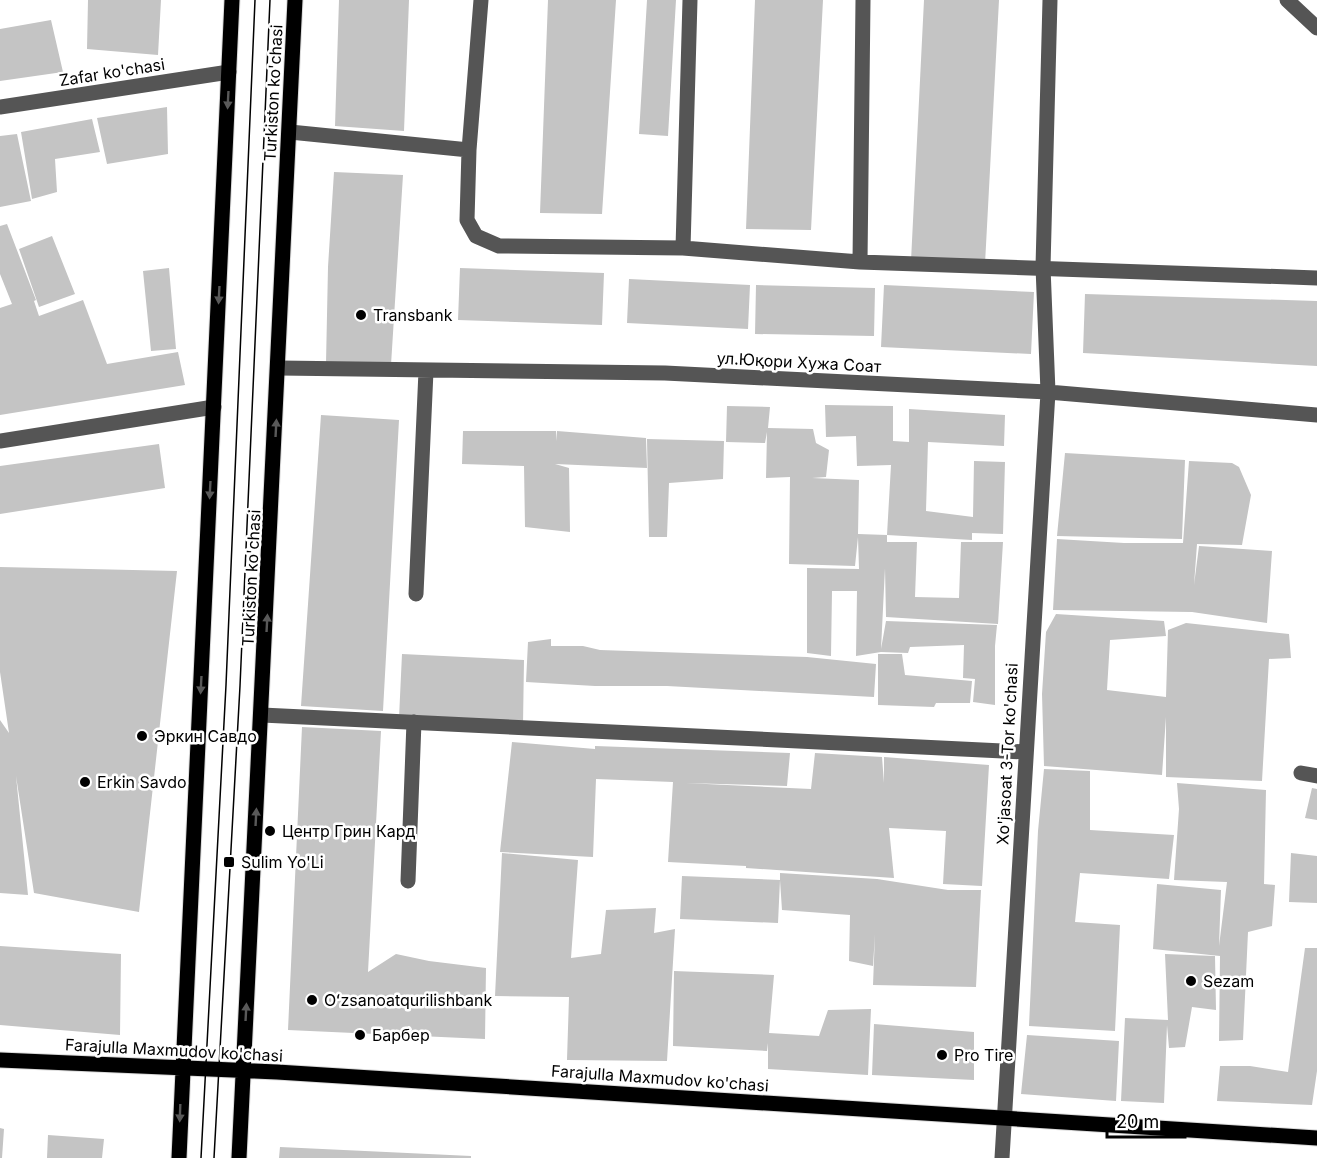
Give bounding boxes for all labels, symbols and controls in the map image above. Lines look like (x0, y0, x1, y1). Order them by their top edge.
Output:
street label: Turkiston ko'chasi (259, 24, 287, 162)
street label: Zafar ko'chasi (58, 54, 166, 90)
one-way arrow (223, 91, 232, 110)
one-way arrow (214, 286, 223, 305)
place label: Transbank (373, 305, 453, 325)
marker: Transbank (354, 308, 368, 322)
street label: ул.Юқори Хужа Соат (716, 348, 882, 376)
one-way arrow (271, 419, 280, 438)
one-way arrow (205, 481, 214, 500)
street label: Turkiston ko'chasi (237, 509, 265, 647)
one-way arrow (262, 613, 271, 632)
street label: Xo'jasoat 3-Tor ko'chasi (992, 663, 1022, 845)
one-way arrow (196, 675, 205, 694)
place label: Эркин Савдо (154, 726, 257, 746)
marker: Эркин Савдо (135, 729, 149, 743)
place label: Erkin Savdo (97, 772, 187, 792)
marker: Erkin Savdo (78, 775, 92, 789)
one-way arrow (251, 808, 260, 827)
place label: Центр Грин Кард (282, 821, 415, 841)
marker: Центр Грин Кард (263, 824, 277, 838)
place label: Sulim Yo'Li (241, 852, 324, 872)
marker: Sulim Yo'Li (222, 855, 236, 869)
place label: Sezam (1203, 971, 1254, 991)
marker: Sezam (1184, 974, 1198, 988)
place label: Oʻzsanoatqurilishbank (324, 990, 493, 1010)
marker: Oʻzsanoatqurilishbank (305, 993, 319, 1007)
one-way arrow (242, 1003, 251, 1022)
place label: Барбер (372, 1025, 430, 1045)
marker: Барбер (353, 1028, 367, 1042)
street label: Farajulla Maxmudov ko'chasi (65, 1034, 283, 1066)
place label: Pro Tire (954, 1045, 1013, 1065)
marker: Pro Tire (935, 1048, 949, 1062)
street label: Farajulla Maxmudov ko'chasi (551, 1060, 769, 1096)
scale bar (1107, 1101, 1185, 1139)
one-way arrow (176, 1103, 185, 1122)
text: 20 m (1116, 1111, 1159, 1132)

